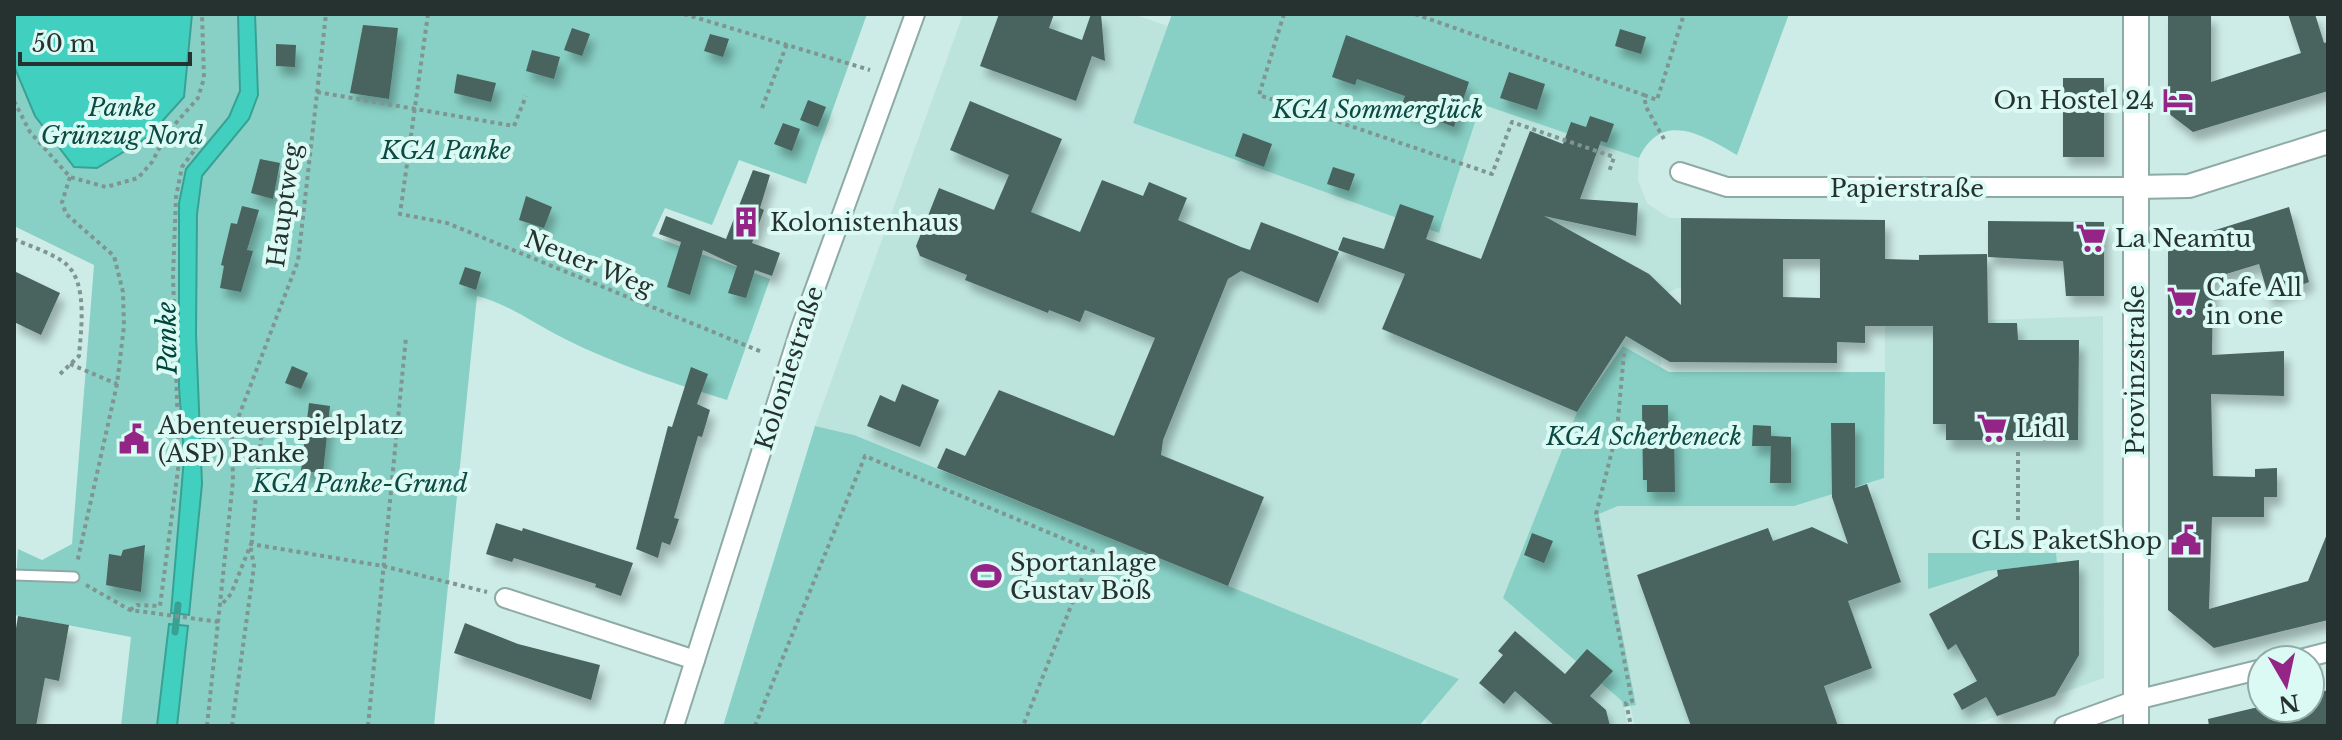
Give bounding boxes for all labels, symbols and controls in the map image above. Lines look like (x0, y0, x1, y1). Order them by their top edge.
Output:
scale bar (20, 16, 190, 66)
text: 50 m (32, 29, 96, 58)
hotel icon: On Hostel 24 (2161, 83, 2195, 117)
place label: On Hostel 24 (1993, 86, 2154, 115)
park label: Panke Grünzug Nord (41, 93, 204, 150)
park label: KGA Sommerglück (1272, 95, 1483, 124)
park label: KGA Panke (380, 136, 511, 165)
street label: Hauptweg (261, 140, 307, 269)
street label: Papierstraße (1830, 174, 1984, 203)
building icon: Kolonistenhaus (729, 205, 763, 239)
place label: Kolonistenhaus (770, 208, 959, 237)
supermarket icon: La Neamtu (2074, 221, 2108, 255)
street label: Neuer Weg (521, 224, 658, 302)
place label: La Neamtu (2115, 224, 2251, 253)
place label: Cafe All in one (2206, 273, 2302, 330)
street label: Koloniestraße (749, 282, 829, 454)
supermarket icon: Cafe All in one (2165, 284, 2199, 318)
street label: Provinzstraße (2121, 285, 2150, 455)
water label: Panke (150, 301, 184, 376)
place label: Abenteuerspielplatz (ASP) Panke (157, 411, 403, 468)
supermarket icon: Lidl (1975, 411, 2009, 445)
place label: Lidl (2016, 414, 2066, 443)
public building icon: Abenteuerspielplatz (ASP) Panke (117, 422, 151, 456)
park label: KGA Scherbeneck (1545, 422, 1742, 451)
park label: KGA Panke-Grund (251, 469, 468, 498)
public building icon: GLS PaketShop (2169, 523, 2203, 557)
place label: GLS PaketShop (1971, 526, 2162, 555)
place label: Sportanlage Gustav Böß (1010, 548, 1157, 605)
sports icon: Sportanlage Gustav Böß (969, 559, 1003, 593)
north arrow (2246, 644, 2326, 724)
text: N (2276, 688, 2301, 718)

